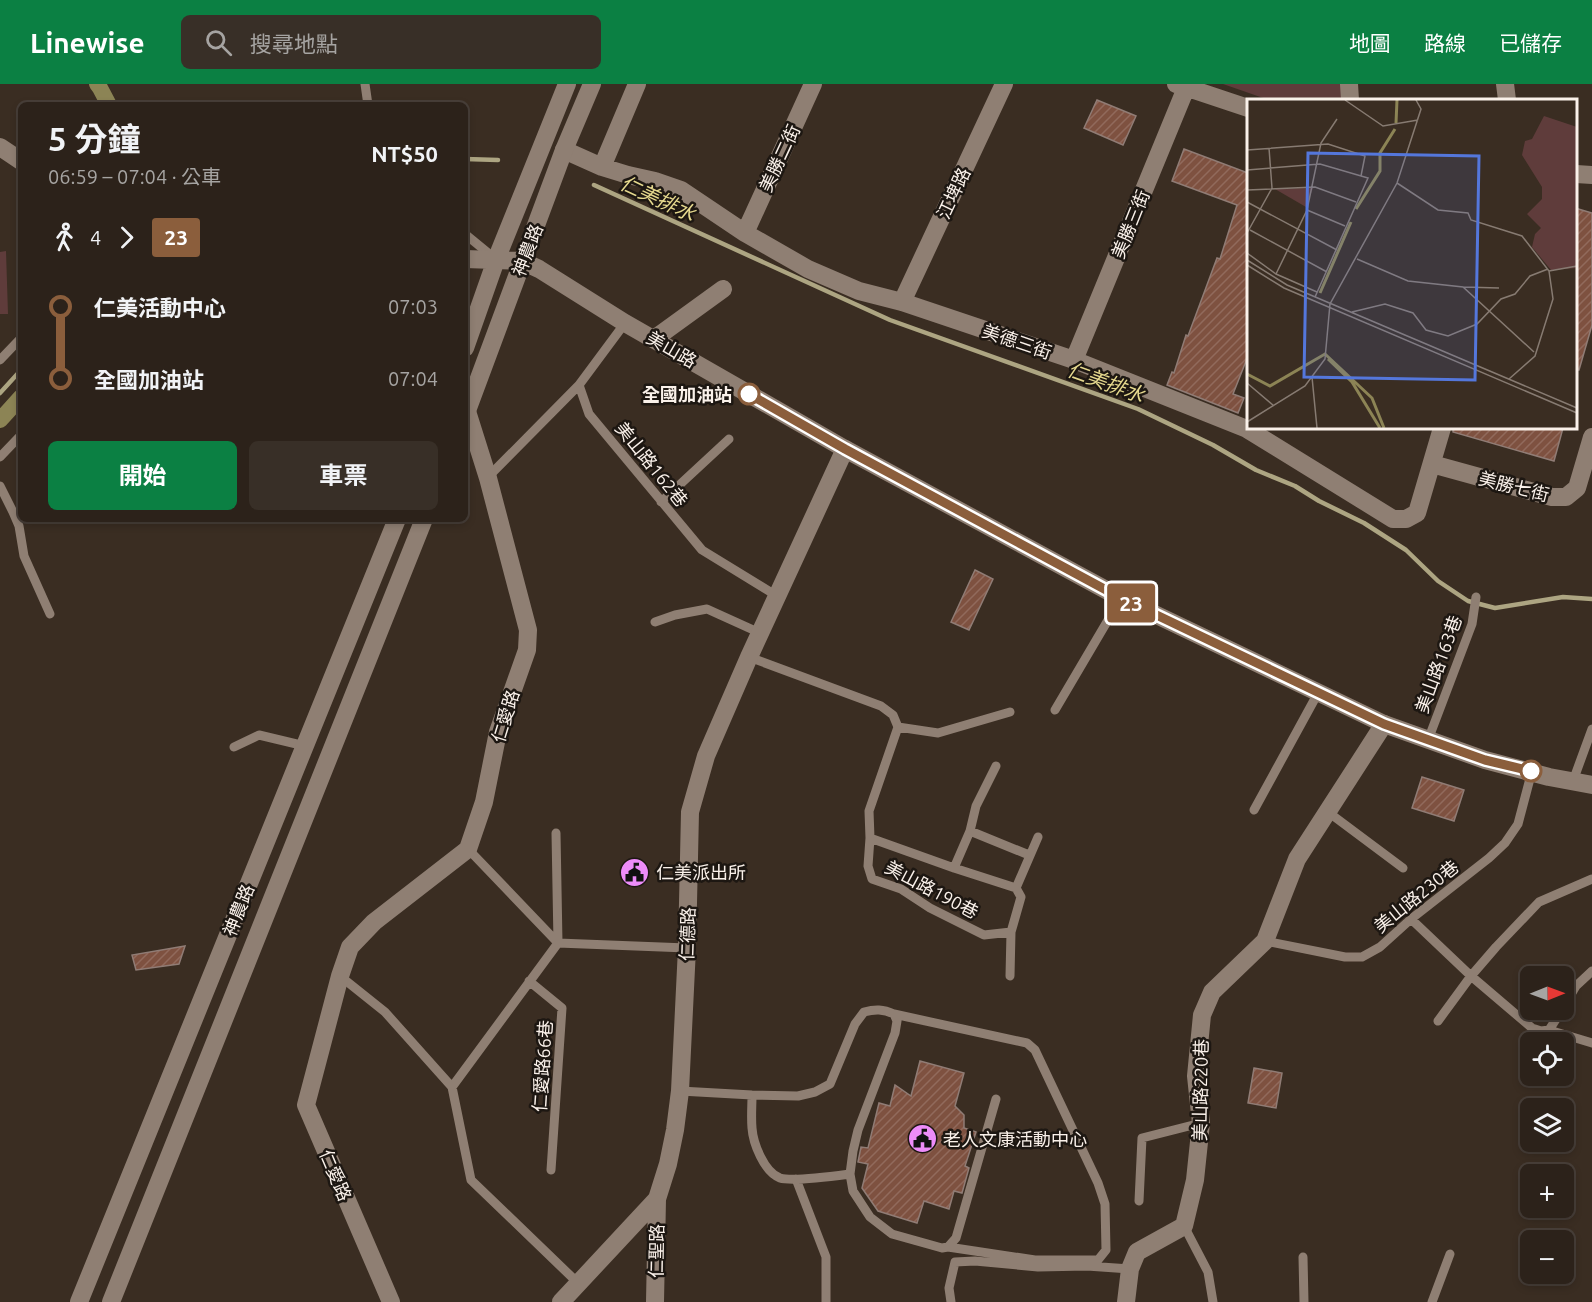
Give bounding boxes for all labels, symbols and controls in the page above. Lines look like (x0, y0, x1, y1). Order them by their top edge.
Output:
search box (181, 15, 601, 69)
icon: search (202, 26, 235, 59)
text: Linewise (30, 27, 145, 58)
text: 搜尋地點 (250, 31, 338, 56)
text: 地圖 (1349, 31, 1391, 55)
text: 路線 (1424, 31, 1466, 55)
text: 已儲存 (1499, 31, 1562, 55)
inset map (1247, 99, 1577, 429)
text: 5 分鐘 (48, 120, 140, 157)
street label: 美勝二街 (755, 121, 803, 195)
text: NT$50 (371, 141, 438, 166)
street label: 江埤路 (933, 164, 973, 222)
text: 06:59 – 07:04 · 公車 (48, 165, 221, 188)
water label: 仁美排水 (617, 171, 700, 226)
street label: 美勝三街 (1107, 187, 1153, 261)
icon: walk (48, 221, 81, 254)
icon: forward (110, 221, 143, 254)
street label: 神農路 (508, 221, 546, 279)
text: 23 (164, 225, 188, 249)
text: 4 (90, 226, 101, 249)
text: 仁美活動中心 (94, 295, 226, 320)
text: 07:03 (388, 295, 438, 318)
street label: 美德三街 (980, 320, 1054, 362)
street label: 美山路 (644, 327, 700, 371)
water label: 仁美排水 (1064, 358, 1148, 407)
text: 全國加油站 (94, 367, 204, 392)
text: 07:04 (388, 367, 438, 390)
marker: 全國加油站 (738, 383, 760, 405)
place label: 全國加油站 (642, 384, 732, 404)
street label: 美山路162巷 (612, 418, 692, 510)
button: 開始 (48, 441, 237, 510)
button: 車票 (249, 441, 438, 510)
street label: 美勝七街 (1477, 468, 1551, 504)
line badge: 23 (1104, 584, 1158, 622)
text: 23 (1119, 591, 1143, 615)
street label: 美山路163巷 (1411, 612, 1465, 716)
street label: 仁愛路 (488, 687, 522, 745)
unlabelled marker (1520, 760, 1542, 782)
public building icon: 仁美派出所 (619, 856, 651, 888)
street label: 美山路190巷 (882, 856, 982, 922)
street label: 美山路230巷 (1370, 856, 1462, 936)
place label: 仁美派出所 (656, 862, 746, 882)
street label: 神農路 (219, 881, 257, 939)
street label: 仁德路 (676, 907, 698, 961)
north arrow (1520, 966, 1574, 1020)
map controls (1520, 966, 1574, 1284)
street label: 仁愛路66巷 (529, 1019, 555, 1113)
button: locate (1520, 1032, 1574, 1086)
street label: 美山路220巷 (1189, 1039, 1211, 1141)
button: layers (1520, 1098, 1574, 1152)
public building icon: 老人文康活動中心 (906, 1123, 938, 1155)
place label: 老人文康活動中心 (943, 1129, 1087, 1149)
street label: 仁愛路 (316, 1146, 356, 1204)
button: + (1520, 1164, 1574, 1218)
street label: 仁聖路 (646, 1224, 666, 1278)
button: − (1520, 1230, 1574, 1284)

